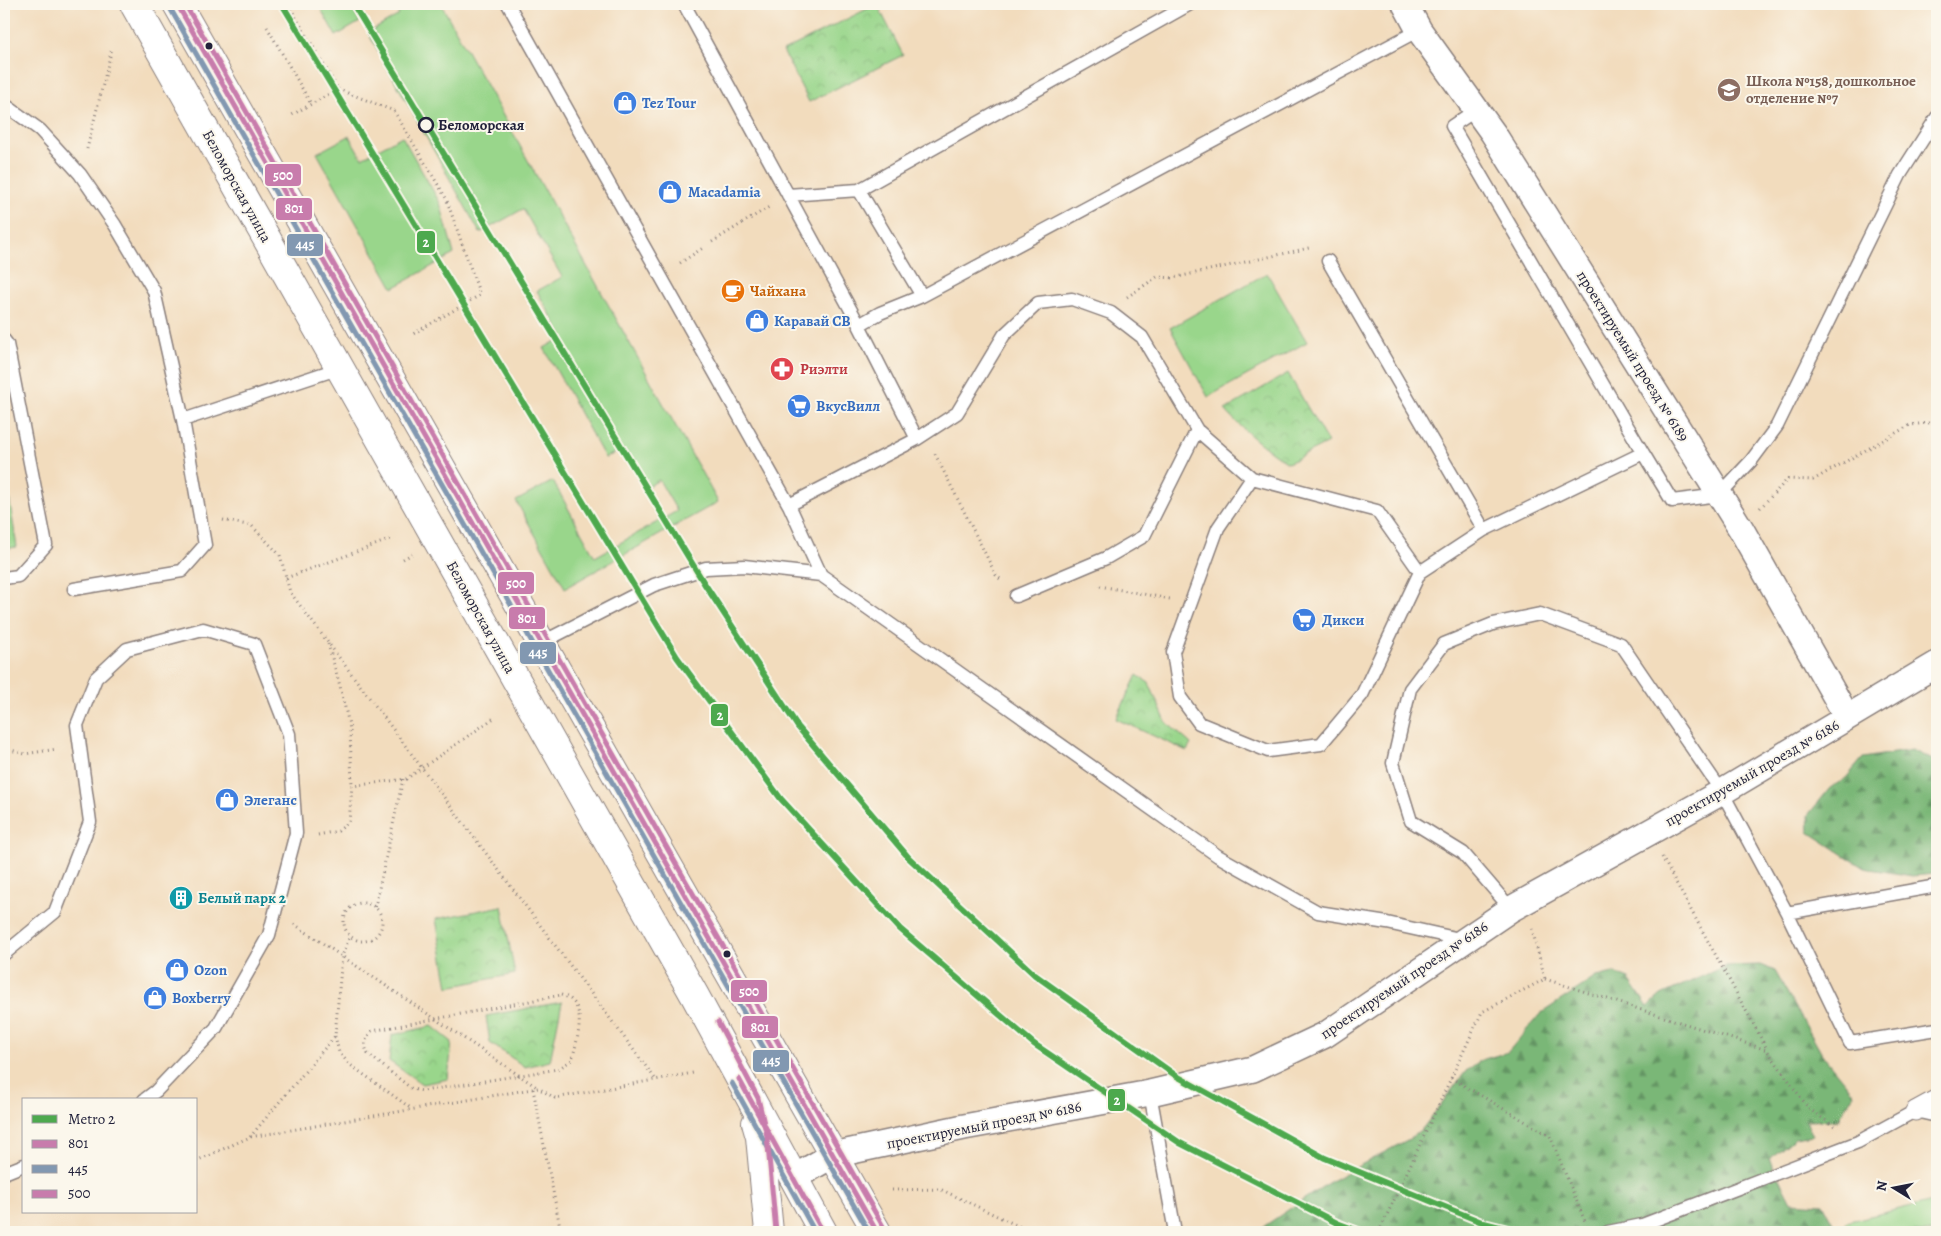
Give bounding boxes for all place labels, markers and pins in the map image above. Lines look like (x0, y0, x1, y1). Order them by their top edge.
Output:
unlabelled marker (204, 41, 214, 51)
place label: Школа №158, дошкольное отделение №7 (1746, 71, 1916, 108)
school or university icon: Школа №158, дошкольное отделение №7 (1716, 77, 1742, 103)
shop icon: Tez Tour (612, 90, 638, 116)
place label: Tez Tour (642, 93, 696, 113)
place label: Беломорская (438, 115, 525, 135)
marker: Беломорская (418, 117, 434, 133)
shop icon: Macadamia (657, 179, 683, 205)
place label: Macadamia (688, 182, 762, 202)
cafe icon: Чайхана (720, 278, 746, 304)
place label: Чайхана (750, 281, 807, 301)
shop icon: Каравай СВ (744, 308, 770, 334)
place label: Каравай СВ (774, 311, 851, 331)
pharmacy icon: Риэлти (769, 356, 795, 382)
place label: Риэлти (800, 359, 848, 379)
supermarket icon: ВкусВилл (786, 393, 812, 419)
place label: ВкусВилл (816, 396, 880, 416)
supermarket icon: Дикси (1291, 607, 1317, 633)
place label: Дикси (1322, 610, 1364, 630)
shop icon: Элеганс (214, 787, 240, 813)
place label: Элеганс (244, 790, 297, 810)
building icon: Белый парк 2 (168, 885, 194, 911)
place label: Белый парк 2 (198, 888, 287, 908)
unlabelled marker (722, 949, 732, 959)
shop icon: Ozon (164, 957, 190, 983)
place label: Ozon (194, 960, 228, 980)
shop icon: Boxberry (142, 985, 168, 1011)
place label: Boxberry (172, 988, 231, 1008)

